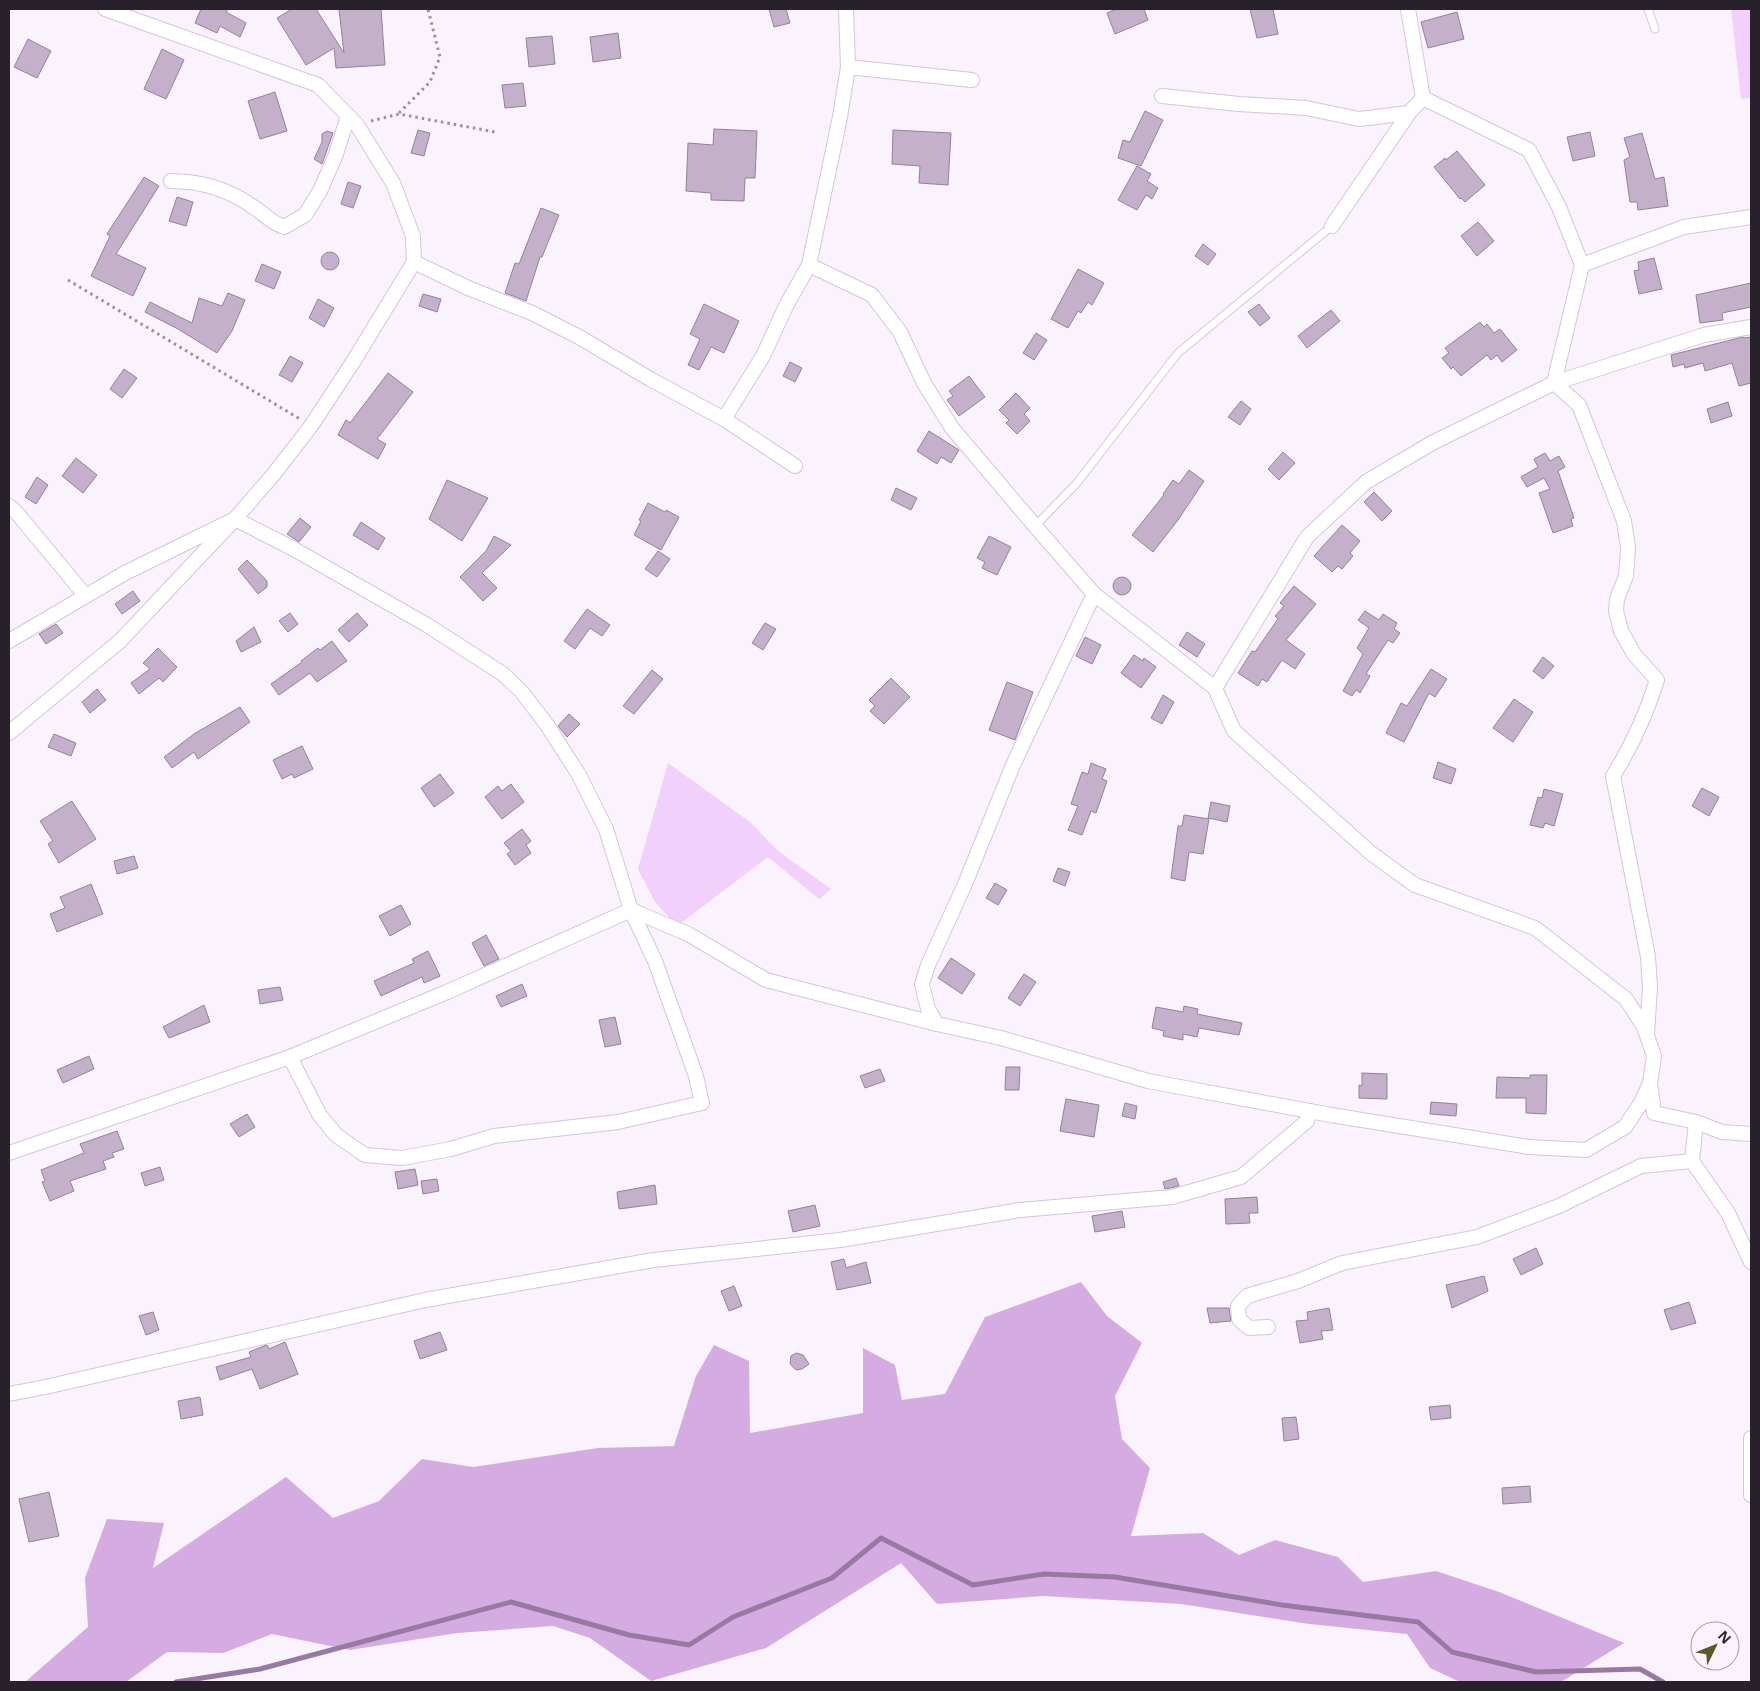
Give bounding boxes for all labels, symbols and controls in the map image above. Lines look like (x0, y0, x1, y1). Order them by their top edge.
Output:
north arrow (1690, 1621, 1740, 1671)
text: N (1714, 1626, 1736, 1647)

